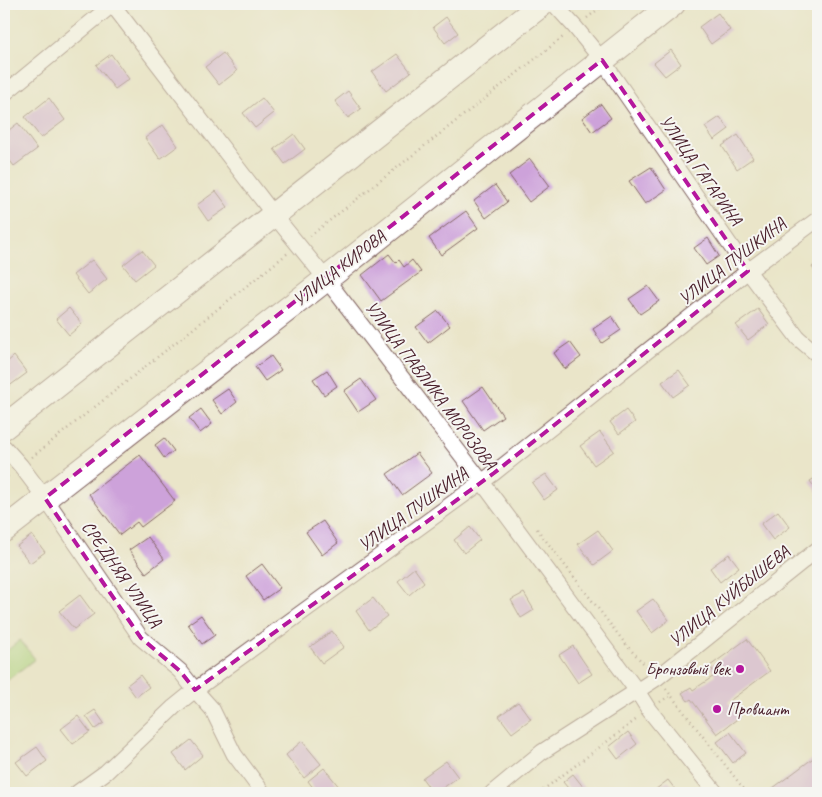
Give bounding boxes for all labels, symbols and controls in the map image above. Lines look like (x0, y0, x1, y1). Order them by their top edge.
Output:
street label: УЛИЦА ГАГАРИНА (655, 111, 748, 230)
street label: УЛИЦА ПУШКИНА (674, 212, 791, 310)
street label: УЛИЦА КИРОВА (288, 224, 390, 311)
street label: УЛИЦА ПАВЛИКА МОРОЗОВА (360, 296, 502, 474)
street label: УЛИЦА ПУШКИНА (354, 461, 473, 556)
street label: СРЕДНЯЯ УЛИЦА (77, 517, 167, 632)
street label: УЛИЦА КУЙБЫШЕВА (664, 540, 794, 651)
place label: Бронзовый век (646, 658, 731, 680)
marker: Бронзовый век (734, 663, 746, 675)
place label: Провиант (727, 698, 790, 720)
marker: Провиант (711, 703, 723, 715)

